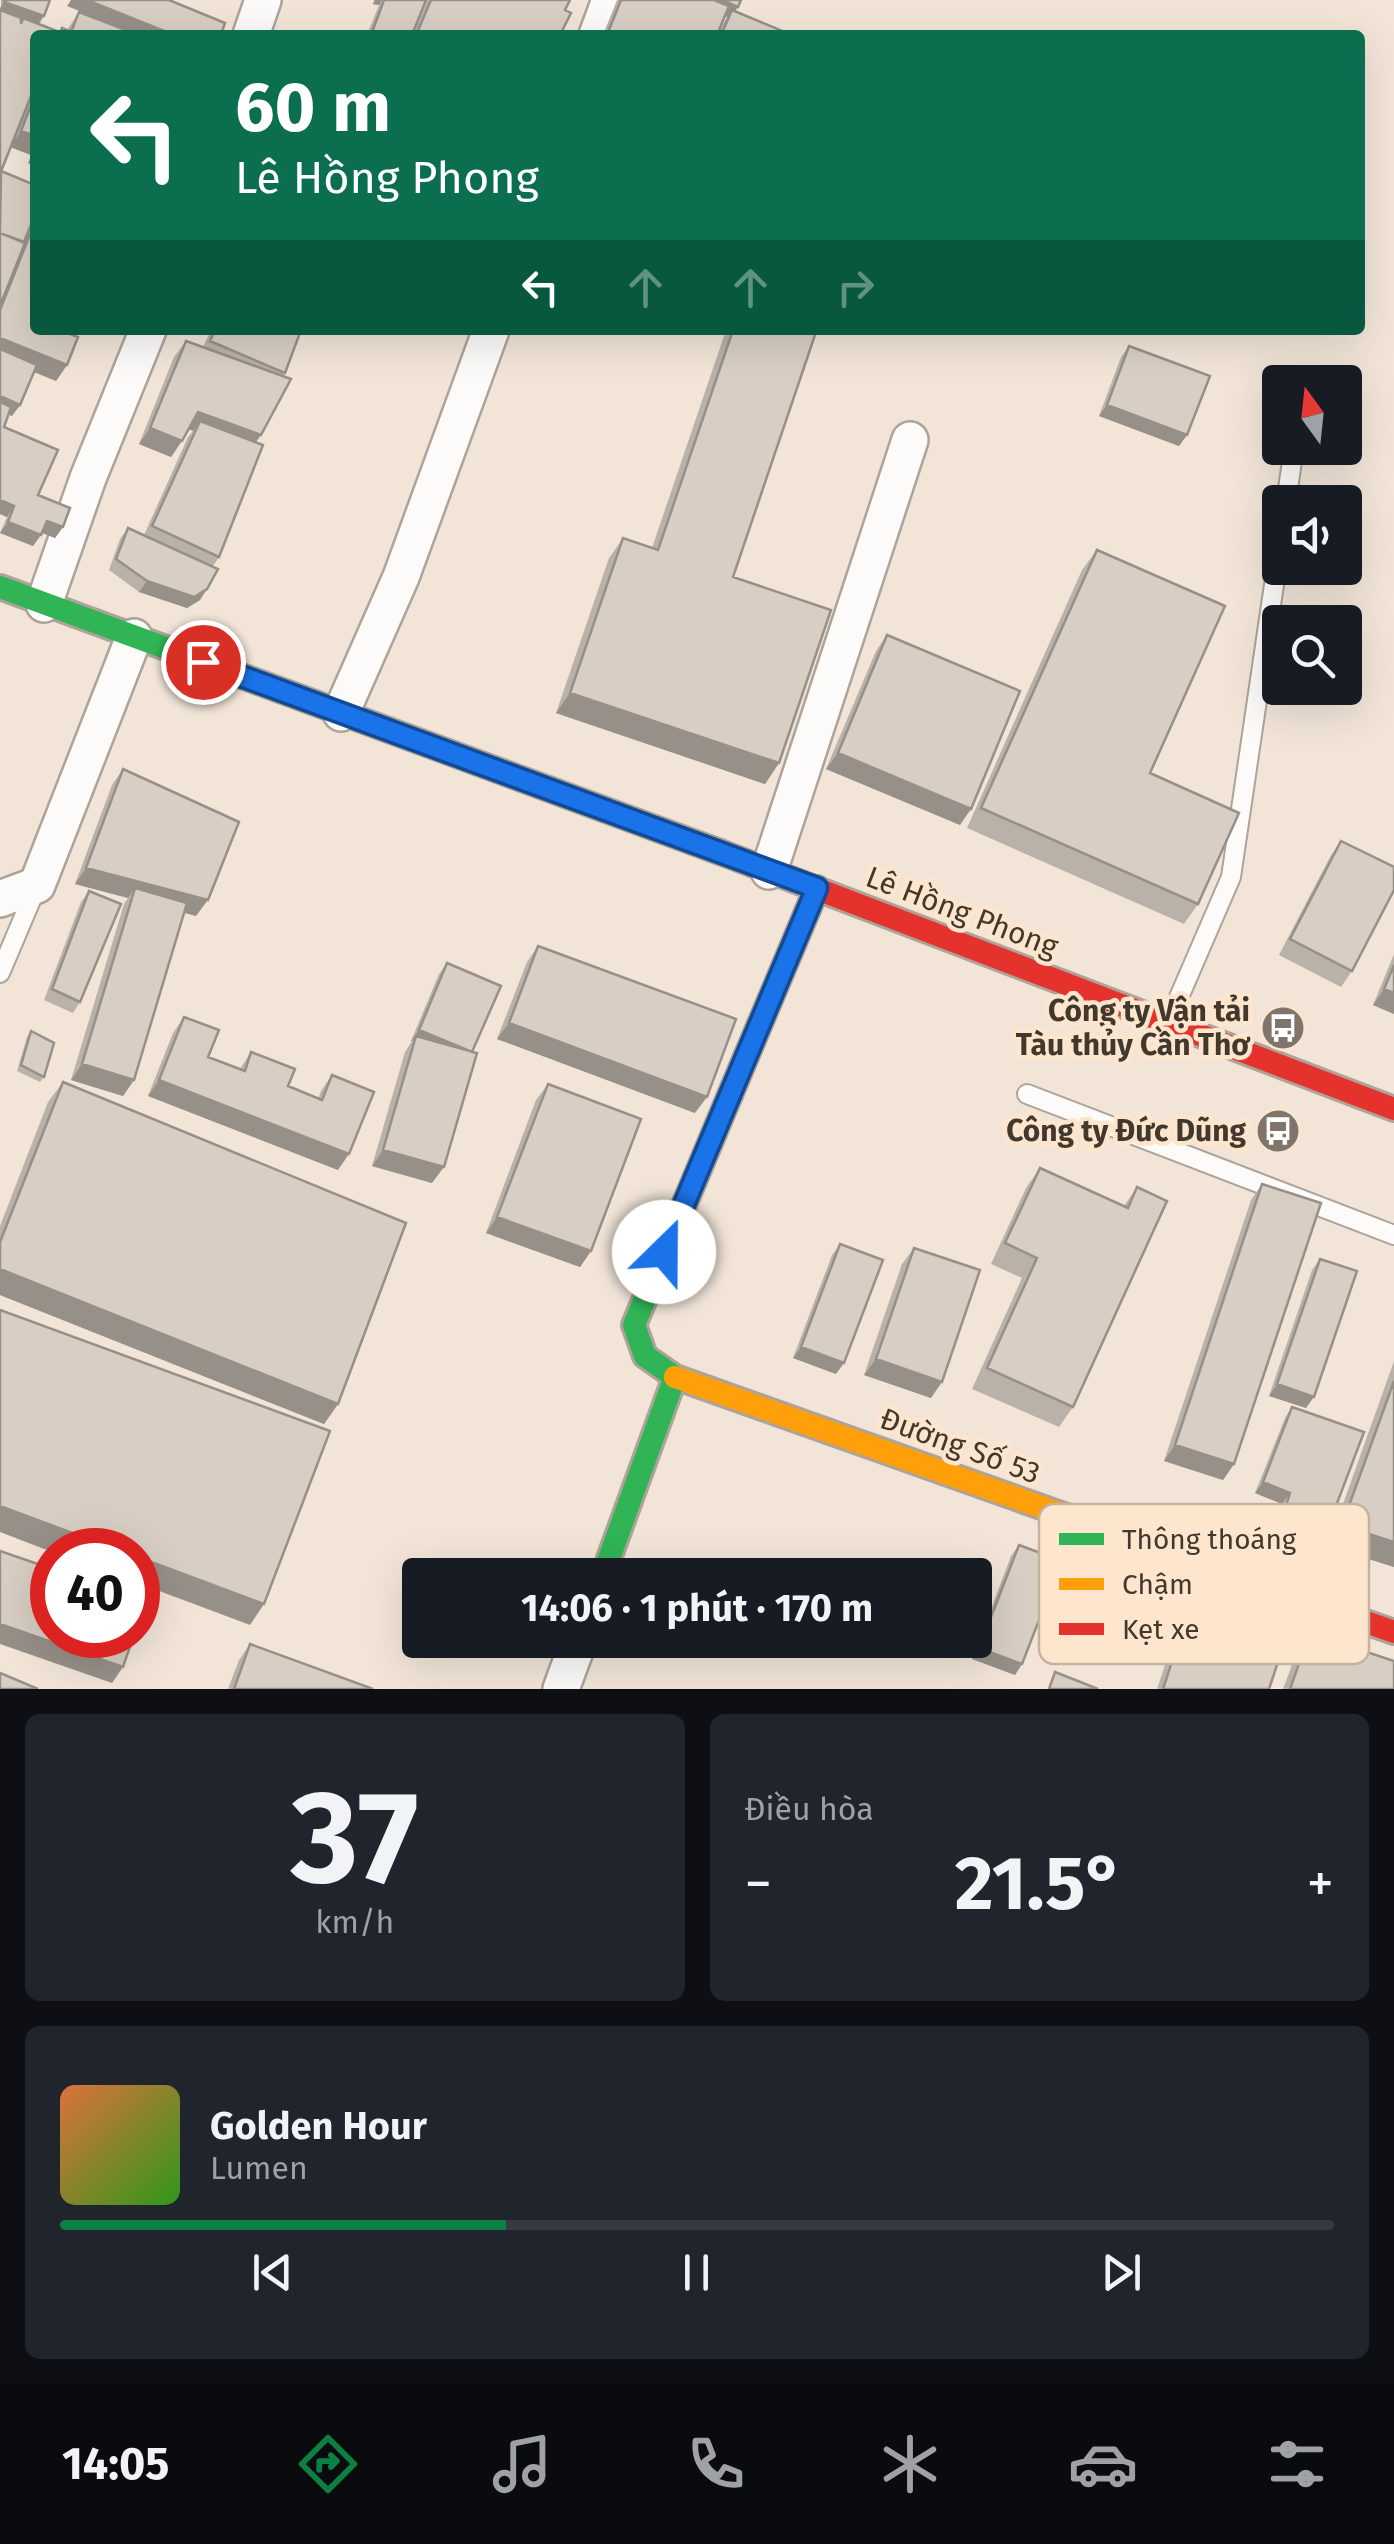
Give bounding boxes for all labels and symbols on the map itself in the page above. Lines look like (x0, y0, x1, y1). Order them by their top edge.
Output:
north arrow (1262, 365, 1362, 465)
pin (161, 620, 246, 705)
street label: Lê Hồng Phong (861, 859, 1063, 965)
place label: Công ty Vận tải Tàu thủy Cần Thơ (1016, 993, 1251, 1063)
bus stop icon: Công ty Vận tải Tàu thủy Cần Thơ (1260, 1005, 1306, 1051)
bus stop icon: Công ty Đức Dũng (1255, 1108, 1301, 1154)
place label: Công ty Đức Dũng (1006, 1113, 1246, 1149)
position arrow (612, 1200, 716, 1304)
street label: Đường Số 53 (875, 1400, 1045, 1492)
legend (1039, 1504, 1369, 1664)
text: Thông thoáng (1122, 1523, 1297, 1556)
speed limit sign: 40 (30, 1528, 160, 1658)
text: Chậm (1122, 1568, 1193, 1601)
text: Kẹt xe (1122, 1613, 1199, 1646)

